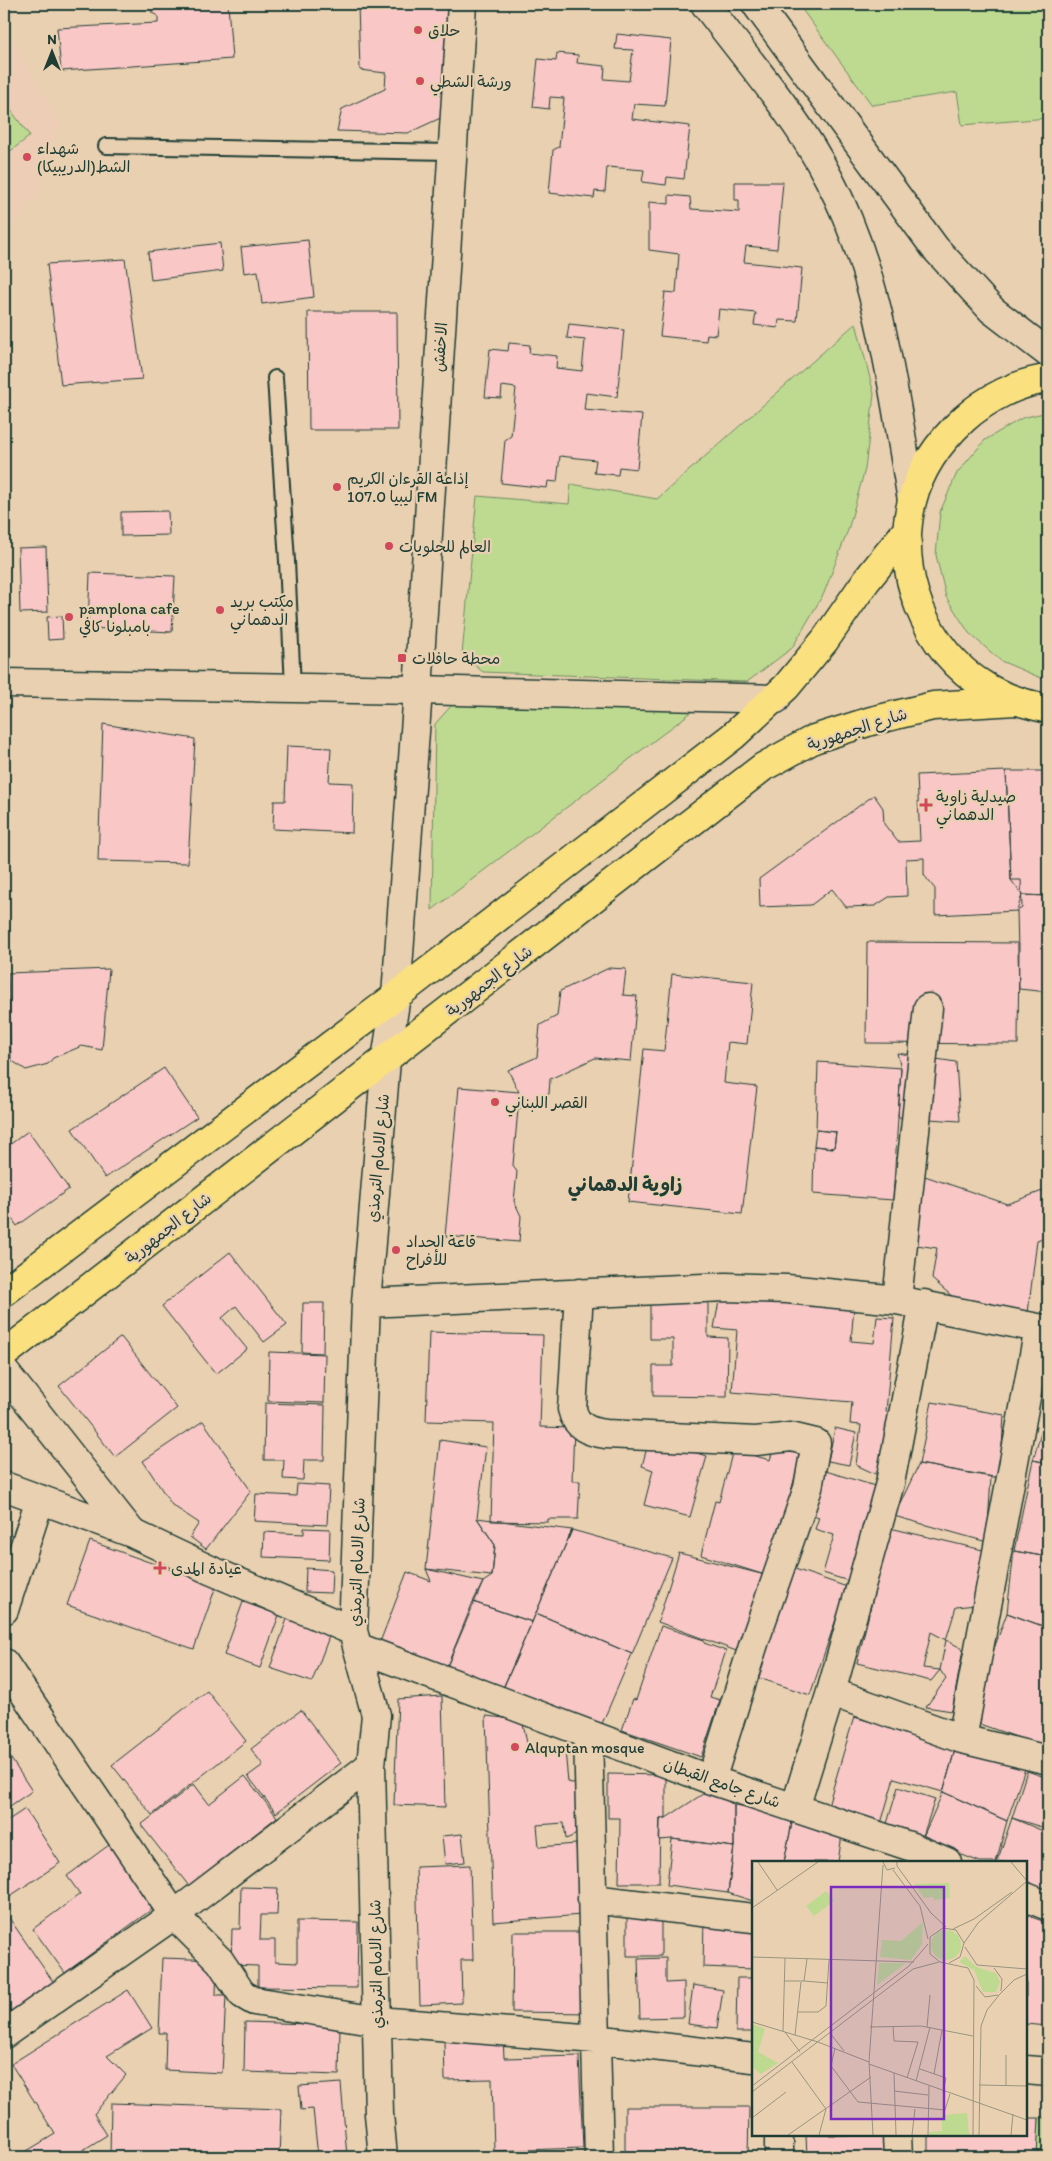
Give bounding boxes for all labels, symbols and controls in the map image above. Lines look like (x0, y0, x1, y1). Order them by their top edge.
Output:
place label: حلاق (428, 21, 460, 40)
marker: حلاق (412, 24, 424, 36)
north arrow (28, 28, 78, 78)
text: N (47, 31, 57, 48)
place label: ورشة الشطي (430, 72, 512, 96)
marker: ورشة الشطي (414, 75, 426, 87)
place label: شهداء الشط(الدريبيكا) (37, 139, 130, 176)
marker: شهداء الشط(الدريبيكا) (21, 151, 33, 163)
street label: الاخفش (429, 321, 451, 373)
place label: إذاعة القرءان الكريم ليبيا 107.0 FM (347, 469, 469, 506)
marker: إذاعة القرءان الكريم ليبيا 107.0 FM (331, 481, 343, 493)
place label: العالم للحلويات (399, 537, 491, 559)
marker: العالم للحلويات (383, 540, 395, 552)
place label: مكتب بريد الدهماني (230, 592, 294, 634)
place label: pamplona cafe بامبلونا كافي (79, 599, 180, 638)
marker: مكتب بريد الدهماني (214, 604, 226, 616)
marker: pamplona cafe بامبلونا كافي (63, 611, 75, 623)
place label: محطة حافلات (412, 649, 500, 668)
marker: محطة حافلات (396, 652, 408, 664)
street label: شارع الجمهورية (805, 704, 910, 756)
place label: صيدلية زاوية الدهماني (936, 787, 1016, 829)
marker: صيدلية زاوية الدهماني (920, 799, 932, 811)
street label: شارع الجمهورية (442, 941, 537, 1022)
street label: شارع الامام الترمذي (363, 1093, 396, 1223)
place label: القصر اللبناني (505, 1093, 588, 1117)
marker: القصر اللبناني (489, 1096, 501, 1108)
district label: زاوية الدهماني (568, 1173, 682, 1201)
street label: شارع الجمهورية (121, 1188, 216, 1269)
place label: قاعة الحداد للأفراح (406, 1232, 476, 1270)
marker: قاعة الحداد للأفراح (390, 1244, 402, 1256)
street label: شارع الامام الترمذي (345, 1497, 372, 1627)
place label: عيادة المدى (171, 1559, 242, 1578)
marker: عيادة المدى (153, 1561, 167, 1575)
place label: Alquptan mosque (525, 1738, 645, 1757)
marker: Alquptan mosque (509, 1741, 521, 1753)
street label: شارع جامع القبطان (661, 1754, 783, 1814)
inset map (752, 1861, 1027, 2136)
street label: شارع الامام الترمذي (365, 1899, 390, 2029)

